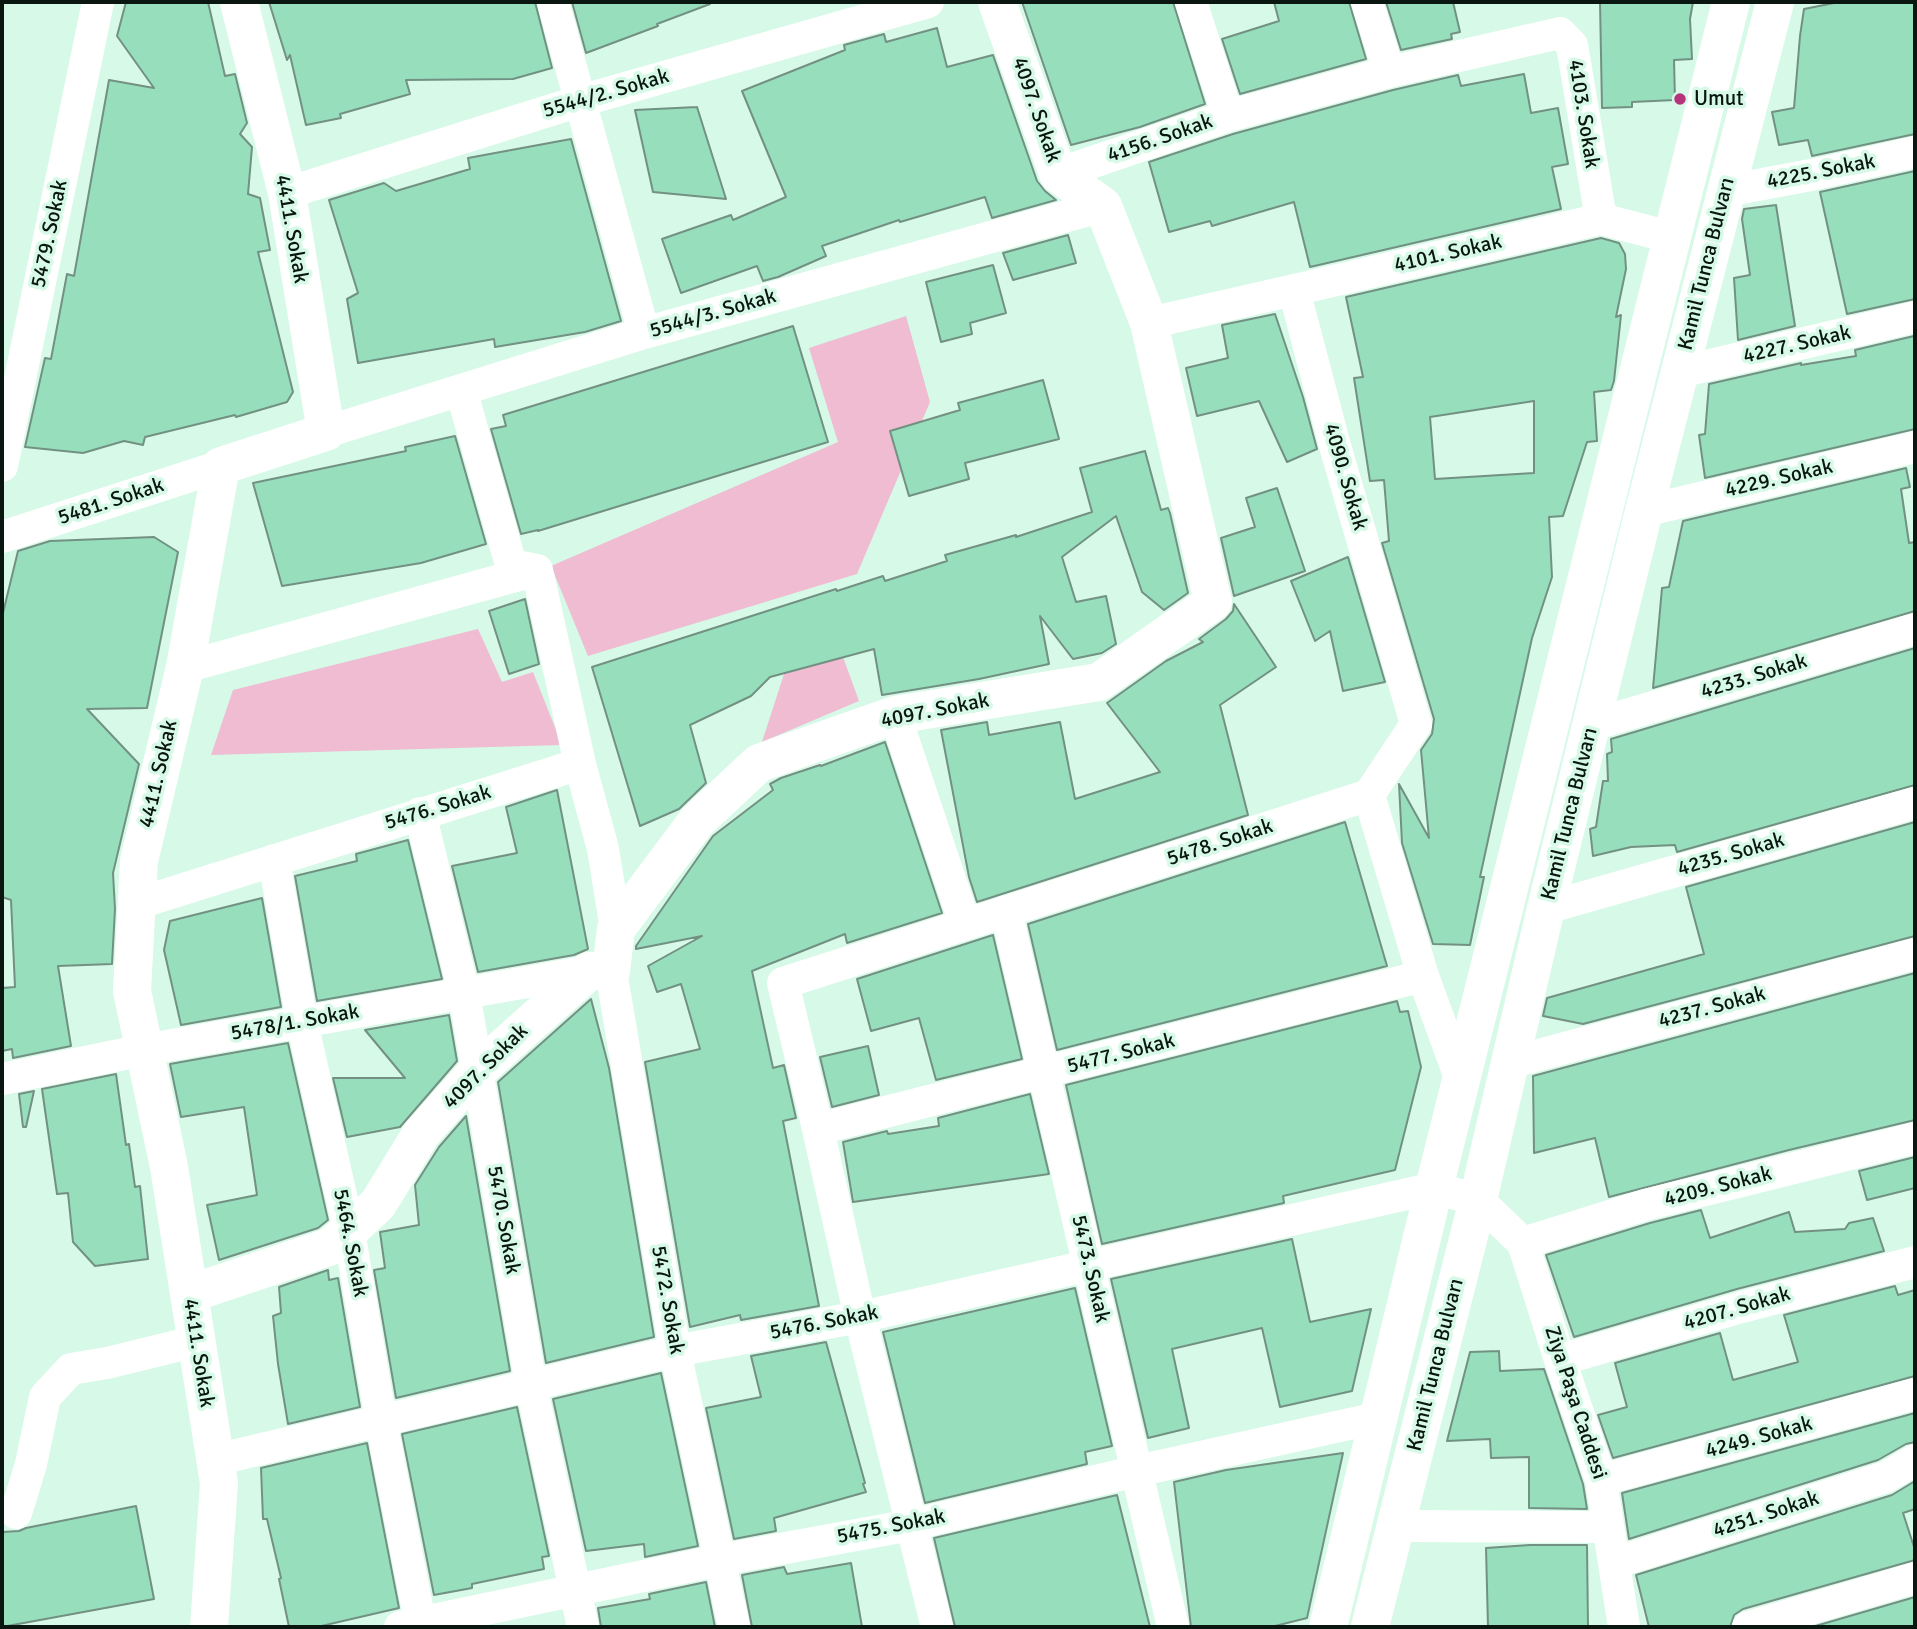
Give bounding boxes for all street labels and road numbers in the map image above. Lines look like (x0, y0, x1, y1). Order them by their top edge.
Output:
street label: 4097. Sokak (1006, 54, 1066, 166)
street label: 4103. Sokak (1562, 58, 1604, 170)
street label: 5544/2. Sokak (540, 64, 672, 124)
street label: 4156. Sokak (1104, 109, 1216, 169)
street label: 4225. Sokak (1765, 149, 1877, 195)
street label: 4411. Sokak (269, 173, 313, 285)
street label: Kamil Tunca Bulvarı (1673, 175, 1741, 353)
street label: 5479. Sokak (26, 178, 74, 290)
street label: 4101. Sokak (1392, 229, 1504, 279)
street label: 5544/3. Sokak (647, 284, 779, 344)
street label: 4227. Sokak (1741, 320, 1853, 370)
street label: 4090. Sokak (1318, 421, 1372, 533)
street label: 4229. Sokak (1723, 454, 1835, 504)
street label: 5481. Sokak (55, 473, 167, 531)
street label: 4233. Sokak (1698, 649, 1810, 705)
street label: 4097. Sokak (879, 688, 991, 734)
street label: 4411. Sokak (134, 718, 184, 830)
street label: Kamil Tunca Bulvarı (1536, 725, 1604, 903)
street label: 5476. Sokak (382, 780, 494, 836)
street label: 5478. Sokak (1164, 814, 1276, 872)
street label: 4235. Sokak (1675, 828, 1787, 882)
street label: 4237. Sokak (1656, 982, 1768, 1034)
street label: 5478/1. Sokak (229, 999, 361, 1047)
street label: 4097. Sokak (438, 1019, 534, 1115)
street label: 5477. Sokak (1065, 1028, 1177, 1080)
street label: 4209. Sokak (1662, 1161, 1774, 1213)
street label: 5470. Sokak (481, 1164, 525, 1276)
street label: 5464. Sokak (327, 1187, 373, 1299)
street label: 5473. Sokak (1065, 1213, 1115, 1325)
street label: 5472. Sokak (645, 1244, 689, 1356)
street label: Kamil Tunca Bulvarı (1402, 1276, 1470, 1454)
street label: 4207. Sokak (1681, 1282, 1793, 1336)
street label: 4411. Sokak (177, 1297, 219, 1409)
street label: 5476. Sokak (768, 1300, 880, 1346)
street label: Ziya Paşa Caddesi (1538, 1323, 1612, 1483)
street label: 4249. Sokak (1703, 1412, 1815, 1464)
street label: 4251. Sokak (1710, 1486, 1822, 1544)
street label: 5475. Sokak (835, 1504, 947, 1550)

